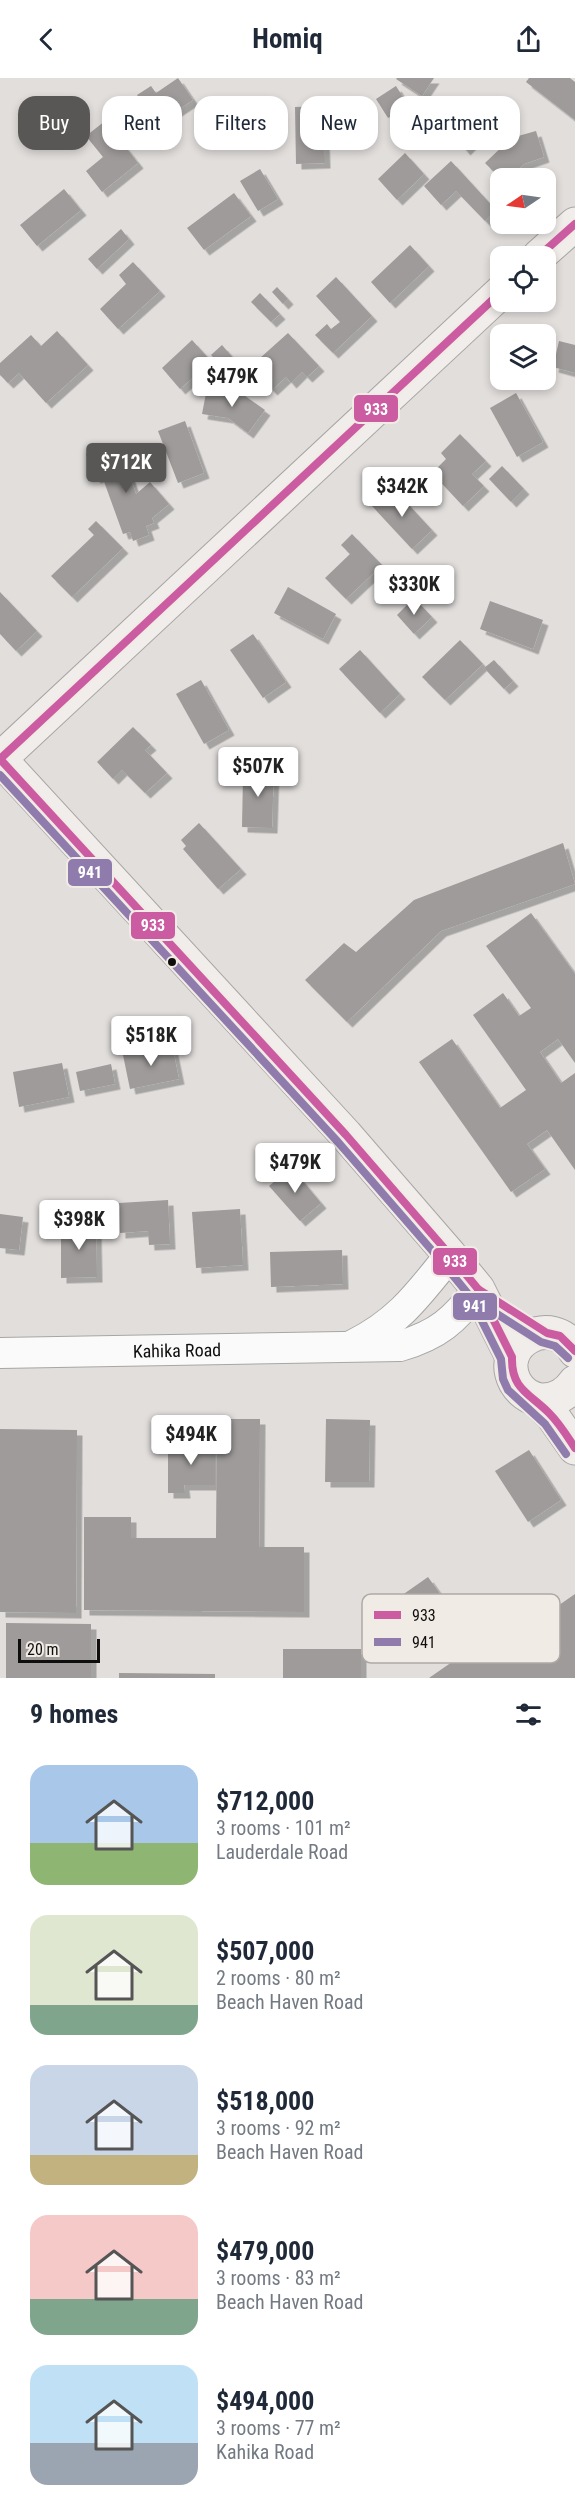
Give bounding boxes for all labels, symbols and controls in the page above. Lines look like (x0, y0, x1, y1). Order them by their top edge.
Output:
icon: back (30, 23, 63, 56)
text: Homiq (252, 23, 323, 55)
icon: share (512, 23, 545, 56)
chip: Buy (18, 96, 90, 150)
chip: Rent (102, 96, 182, 150)
chip: Filters (194, 96, 288, 150)
chip: New (300, 96, 378, 150)
chip: Apartment (390, 96, 520, 150)
north arrow (490, 168, 556, 234)
map controls (490, 168, 556, 390)
button: locate (490, 246, 556, 312)
button: layers (490, 324, 556, 390)
pin: $479K (190, 357, 274, 408)
text: $479K (206, 364, 258, 388)
line badge: 933 (353, 394, 399, 423)
text: 933 (364, 400, 388, 419)
pin: $712K (84, 443, 168, 494)
text: $712K (100, 450, 152, 474)
pin: $342K (360, 467, 444, 518)
text: $342K (376, 474, 428, 498)
pin: $330K (372, 565, 456, 616)
text: $330K (388, 572, 440, 596)
pin: $507K (216, 747, 300, 798)
text: $507K (232, 754, 284, 778)
line badge: 941 (67, 858, 113, 887)
text: 941 (78, 863, 102, 882)
line badge: 933 (130, 911, 176, 940)
text: 933 (141, 916, 165, 935)
unlabelled marker (166, 956, 178, 968)
pin: $518K (109, 1016, 193, 1067)
text: $518K (125, 1023, 177, 1047)
pin: $479K (253, 1143, 337, 1194)
text: $479K (269, 1150, 321, 1174)
pin: $398K (37, 1200, 121, 1251)
text: $398K (53, 1207, 105, 1231)
line badge: 933 (432, 1247, 478, 1276)
text: 933 (443, 1252, 467, 1271)
line badge: 941 (452, 1292, 498, 1321)
text: 941 (463, 1297, 487, 1316)
street label: Kahika Road (133, 1339, 221, 1361)
pin: $494K (149, 1415, 233, 1466)
text: $494K (165, 1422, 217, 1446)
legend (362, 1594, 560, 1663)
text: 933 (412, 1606, 436, 1625)
text: 941 (412, 1633, 436, 1652)
scale bar (18, 1636, 100, 1664)
text: 20 m (27, 1640, 59, 1659)
icon: filters (512, 1698, 545, 1731)
text: 9 homes (30, 1699, 118, 1729)
text: $712,000 (216, 1786, 314, 1816)
icon: home (78, 1789, 150, 1861)
text: 3 rooms · 101 m² (216, 1816, 351, 1840)
text: Lauderdale Road (216, 1840, 348, 1864)
text: $507,000 (216, 1936, 314, 1966)
icon: home (78, 1939, 150, 2011)
text: 2 rooms · 80 m² (216, 1966, 341, 1990)
text: Beach Haven Road (216, 1990, 363, 2014)
text: $518,000 (216, 2086, 314, 2116)
icon: home (78, 2089, 150, 2161)
text: 3 rooms · 92 m² (216, 2116, 341, 2140)
text: Beach Haven Road (216, 2140, 363, 2164)
text: $479,000 (216, 2236, 314, 2266)
icon: home (78, 2239, 150, 2311)
text: 3 rooms · 83 m² (216, 2266, 341, 2290)
text: Beach Haven Road (216, 2290, 363, 2314)
text: $494,000 (216, 2386, 314, 2416)
icon: home (78, 2389, 150, 2461)
text: 3 rooms · 77 m² (216, 2416, 341, 2440)
text: Kahika Road (216, 2440, 314, 2464)

